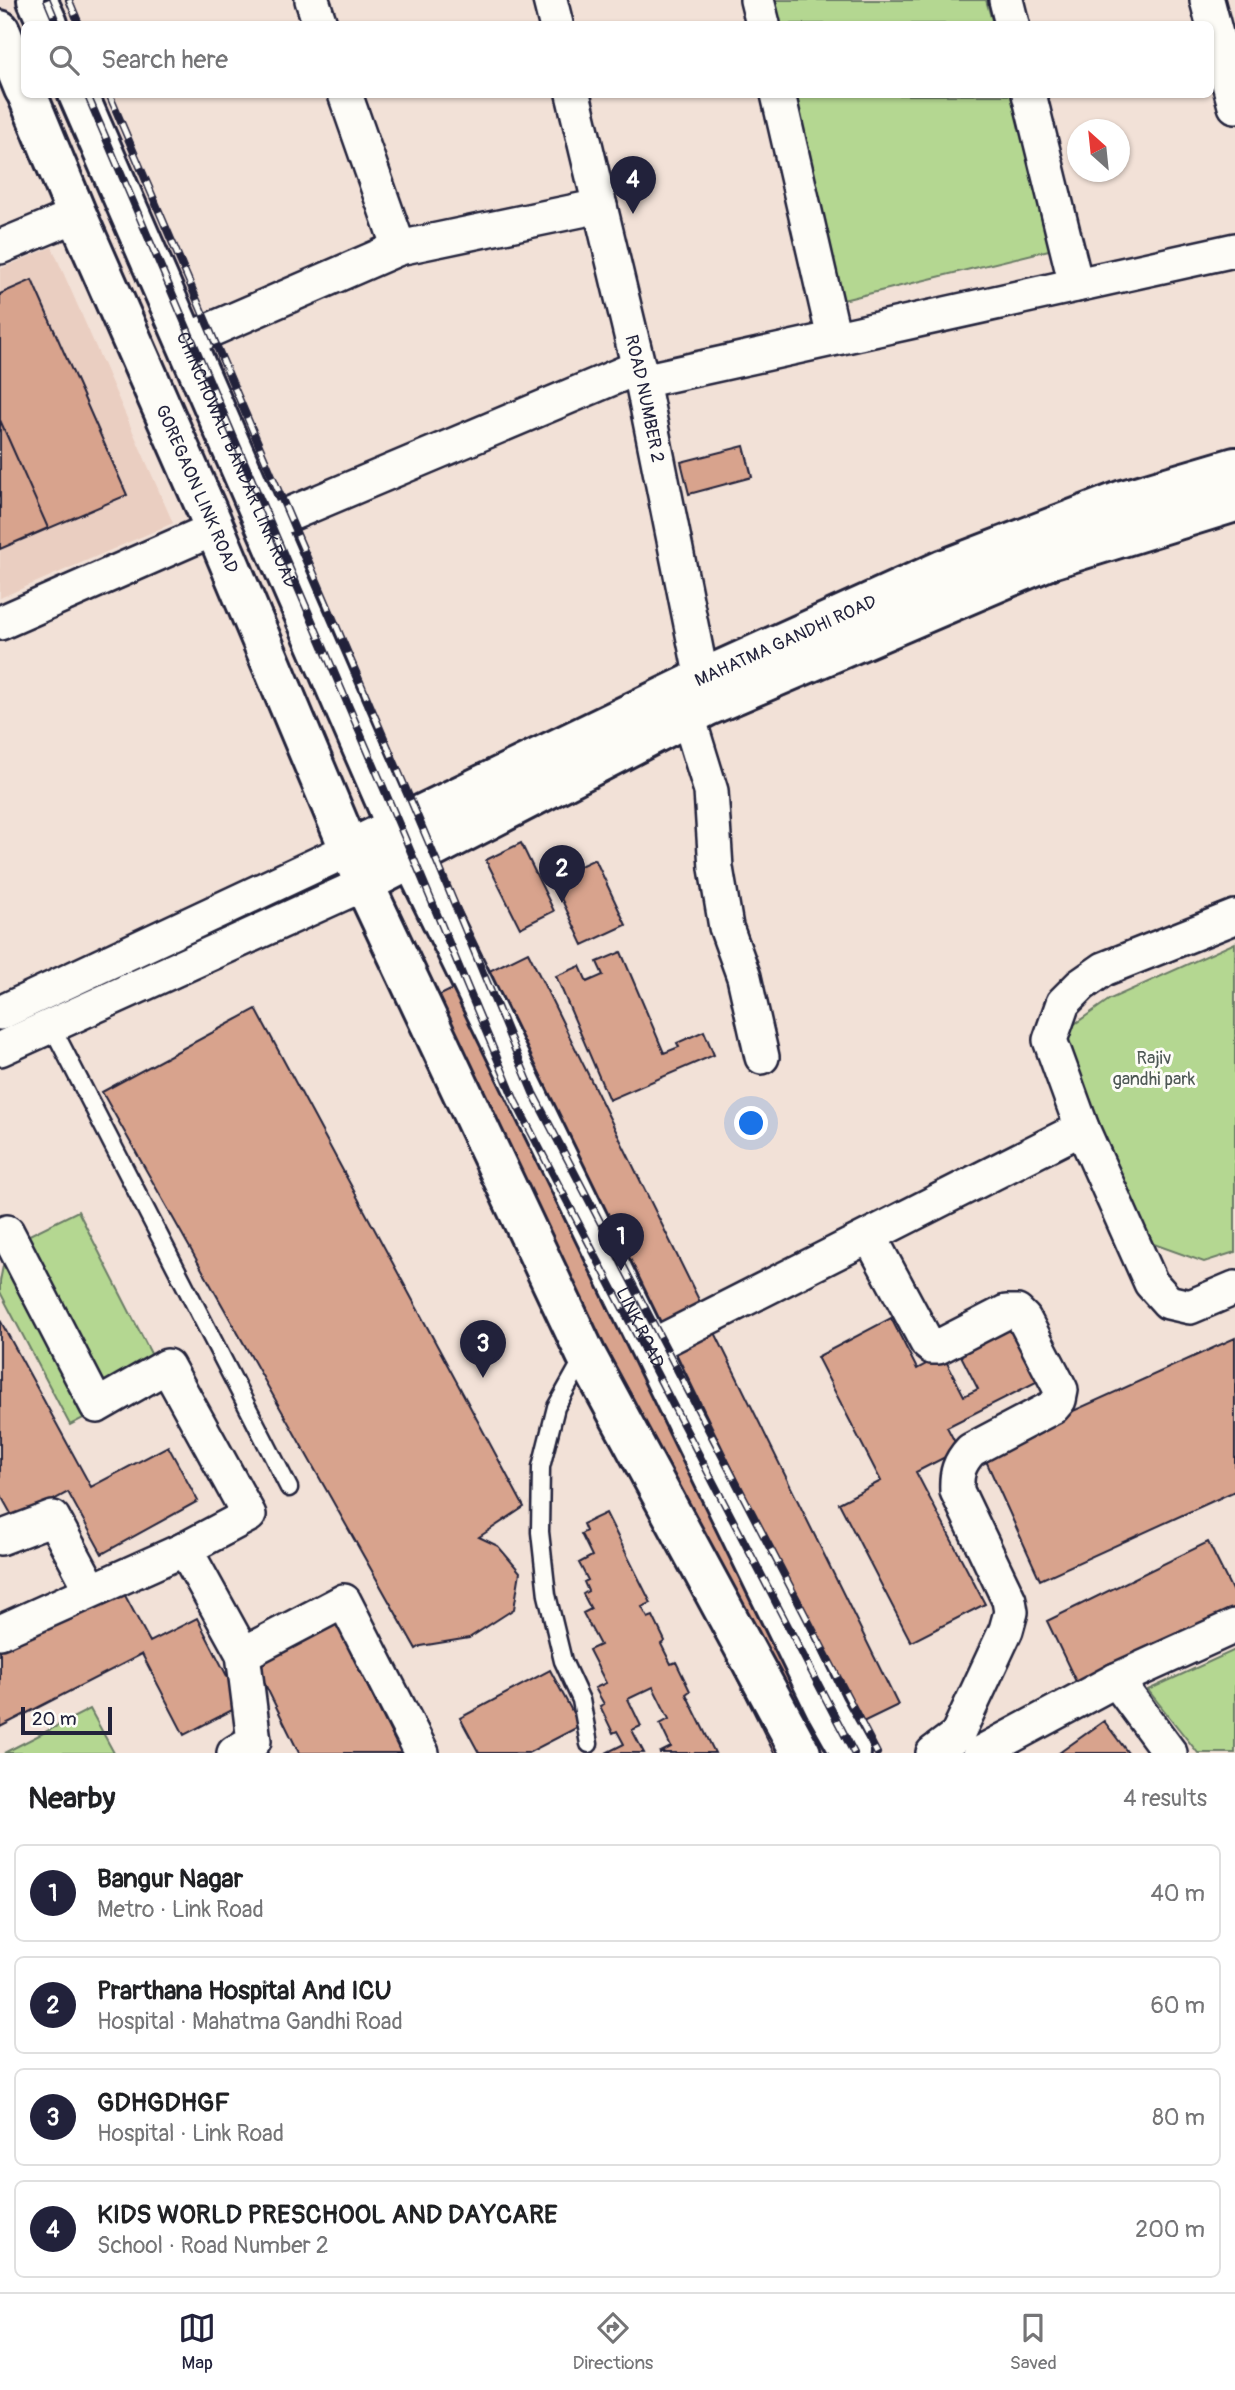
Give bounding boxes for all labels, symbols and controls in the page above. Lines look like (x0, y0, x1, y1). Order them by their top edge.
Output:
search box (21, 21, 1214, 98)
icon: search (45, 41, 83, 79)
text: Search here (101, 44, 228, 76)
north arrow (1067, 119, 1130, 182)
pin: 4 (610, 156, 656, 214)
street label: CHINCHOWALI BANDAR LINK ROAD (171, 328, 302, 592)
street label: ROAD NUMBER 2 (619, 333, 669, 464)
street label: GOREGAON LINK ROAD (150, 401, 243, 577)
street label: MAHATMA GANDHI ROAD (691, 590, 880, 692)
pin: 2 (539, 845, 585, 903)
park label: Rajiv gandhi park (1113, 1047, 1196, 1091)
your location (734, 1106, 768, 1140)
pin: 1 (598, 1213, 644, 1271)
street label: LINK ROAD (610, 1284, 669, 1372)
pin: 3 (460, 1320, 506, 1378)
scale bar (21, 1704, 112, 1736)
text: 20 m (32, 1707, 77, 1731)
text: Nearby (28, 1780, 115, 1817)
text: 4 results (1123, 1784, 1207, 1813)
text: Bangur Nagar (97, 1863, 243, 1895)
text: 1 (49, 1879, 58, 1908)
text: 40 m (1151, 1879, 1205, 1908)
text: Metro · Link Road (97, 1895, 264, 1924)
text: Prarthana Hospital And ICU (97, 1975, 392, 2007)
text: 2 (47, 1991, 59, 2020)
text: 60 m (1150, 1991, 1205, 2020)
text: Hospital · Mahatma Gandhi Road (97, 2007, 403, 2036)
text: GDHGDHGF (97, 2087, 230, 2119)
text: 3 (47, 2103, 59, 2132)
text: 80 m (1152, 2103, 1205, 2132)
text: Hospital · Link Road (97, 2119, 284, 2148)
text: KIDS WORLD PRESCHOOL AND DAYCARE (97, 2199, 558, 2231)
text: 4 (46, 2215, 60, 2244)
text: 200 m (1135, 2215, 1205, 2244)
text: School · Road Number 2 (97, 2231, 329, 2260)
tab: Map (178, 2309, 216, 2375)
tab: Directions (573, 2309, 653, 2375)
tab: Saved (1010, 2309, 1057, 2375)

